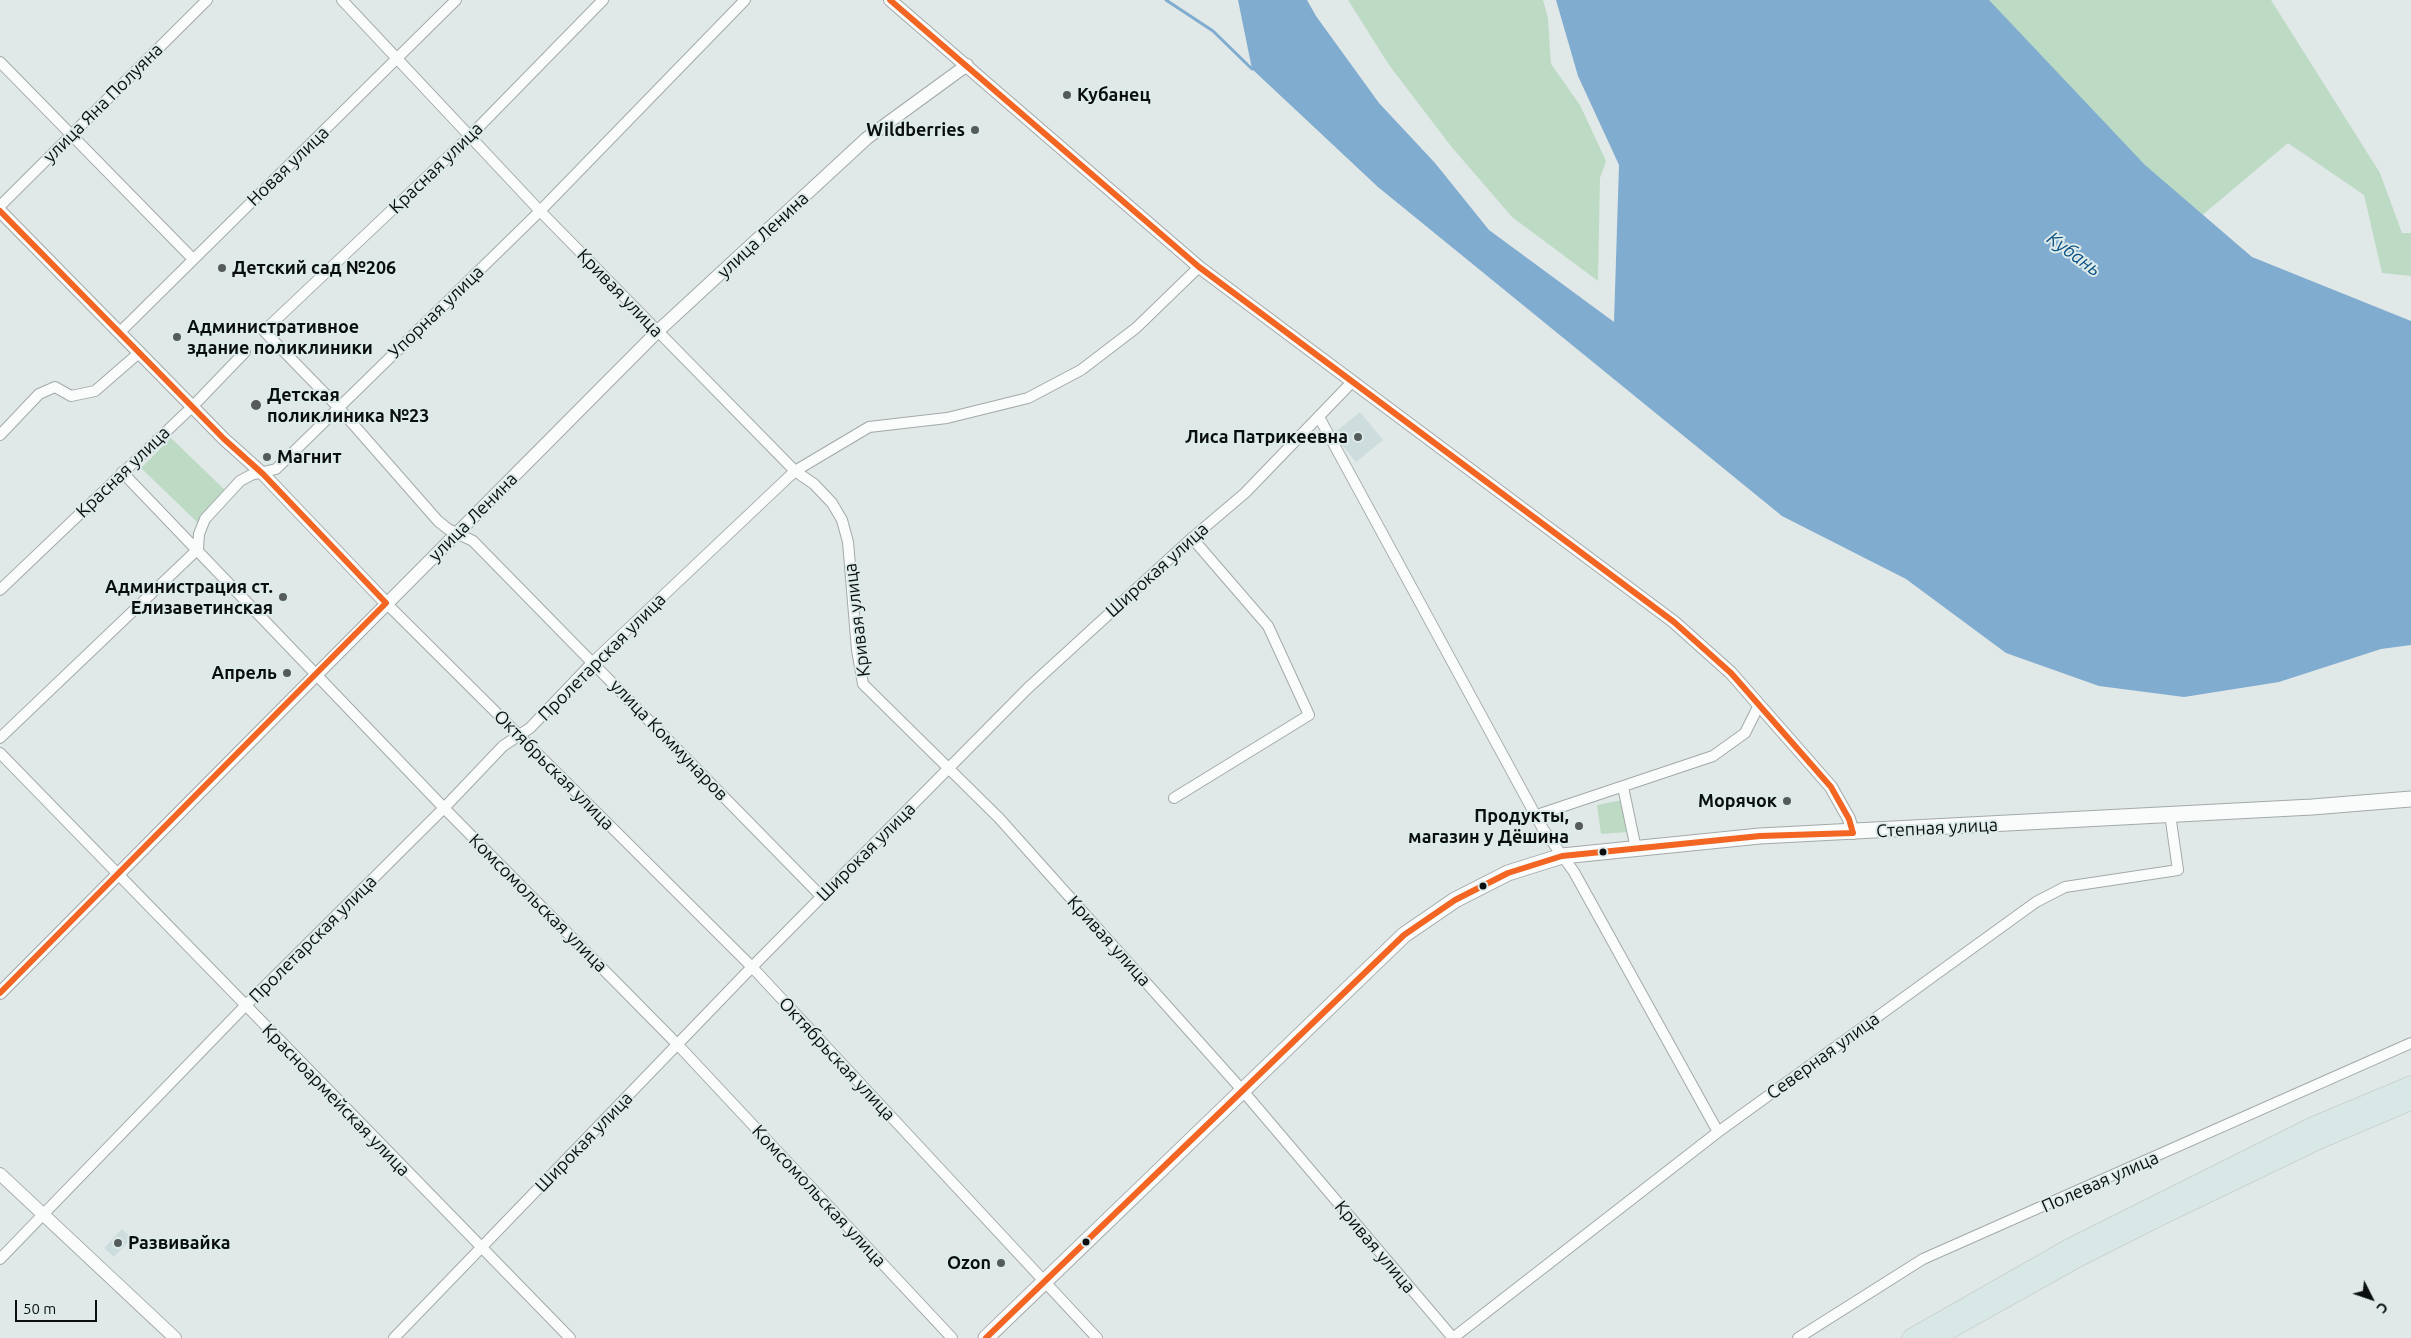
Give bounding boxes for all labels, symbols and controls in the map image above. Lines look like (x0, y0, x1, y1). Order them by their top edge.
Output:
street label: улица Яна Полуяна (39, 39, 167, 167)
place label: Кубанец (1077, 84, 1151, 106)
marker: Кубанец (1061, 89, 1073, 101)
street label: Красная улица (385, 118, 487, 218)
place label: Wildberries (866, 119, 965, 141)
street label: Новая улица (243, 122, 333, 210)
marker: Wildberries (969, 124, 981, 136)
street label: улица Ленина (713, 187, 813, 283)
water label: Кубань (2043, 227, 2105, 281)
street label: Кривая улица (572, 244, 668, 342)
place label: Детский сад №206 (232, 257, 396, 279)
street label: Упорная улица (384, 261, 488, 363)
marker: Детский сад №206 (216, 262, 228, 274)
place label: Административное здание поликлиники (187, 316, 373, 358)
marker: Административное здание поликлиники (171, 331, 183, 343)
place label: Детская поликлиника №23 (267, 384, 429, 426)
marker: Детская поликлиника №23 (249, 398, 263, 412)
street label: Красная улица (72, 422, 174, 522)
place label: Лиса Патрикеевна (1185, 426, 1348, 448)
marker: Лиса Патрикеевна (1352, 431, 1364, 443)
place label: Магнит (277, 446, 341, 468)
marker: Магнит (261, 451, 273, 463)
street label: улица Ленина (424, 468, 522, 566)
street label: Широкая улица (1101, 518, 1213, 622)
street label: Кривая улица (839, 562, 875, 678)
place label: Администрация ст. Елизаветинская (105, 576, 273, 618)
street label: Пролетарская улица (534, 589, 670, 725)
marker: Администрация ст. Елизаветинская (277, 591, 289, 603)
place label: Апрель (212, 662, 277, 684)
marker: Апрель (281, 667, 293, 679)
street label: улица Коммунаров (606, 675, 732, 805)
street label: Октябрьская улица (489, 705, 619, 835)
place label: Морячок (1698, 790, 1777, 812)
marker: Морячок (1781, 795, 1793, 807)
street label: Широкая улица (812, 798, 920, 906)
place label: Продукты, магазин у Дёшина (1408, 805, 1569, 848)
street label: Степная улица (1876, 814, 1998, 842)
marker: Продукты, магазин у Дёшина (1573, 820, 1585, 832)
street label: Комсомольская улица (464, 829, 612, 977)
unlabelled marker (1598, 847, 1608, 857)
street label: Пролетарская улица (245, 871, 381, 1007)
unlabelled marker (1478, 881, 1488, 891)
street label: Кривая улица (1063, 891, 1155, 991)
street label: Октябрьская улица (774, 993, 900, 1125)
street label: Северная улица (1762, 1008, 1884, 1104)
street label: Красноармейская улица (258, 1019, 414, 1181)
street label: Широкая улица (531, 1087, 637, 1197)
street label: Комсомольская улица (747, 1120, 891, 1272)
street label: Полевая улица (2038, 1147, 2162, 1217)
street label: Кривая улица (1330, 1196, 1420, 1298)
place label: Развивайка (128, 1232, 230, 1254)
marker: Развивайка (112, 1237, 124, 1249)
unlabelled marker (1081, 1237, 1091, 1247)
place label: Ozon (947, 1252, 991, 1274)
marker: Ozon (995, 1257, 1007, 1269)
north arrow (2346, 1273, 2396, 1323)
scale bar (18, 1290, 100, 1322)
text: С (2373, 1299, 2391, 1316)
text: 50 m (23, 1300, 56, 1317)

